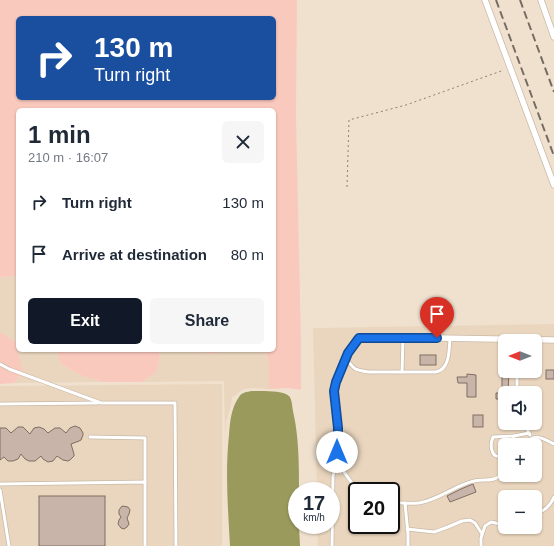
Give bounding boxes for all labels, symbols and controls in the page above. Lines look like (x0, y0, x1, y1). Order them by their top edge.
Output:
icon: right (28, 32, 80, 84)
text: 130 m (94, 32, 173, 63)
text: Turn right (94, 65, 170, 85)
text: 1 min (28, 121, 91, 148)
button: close (222, 121, 264, 163)
text: 210 m · 16:07 (28, 150, 108, 165)
icon: right (28, 191, 50, 213)
text: Turn right (62, 194, 132, 211)
text: 130 m (222, 194, 264, 211)
icon: arrive (28, 243, 50, 265)
text: Arrive at destination (62, 246, 207, 263)
text: 80 m (231, 246, 264, 263)
pin (420, 297, 454, 338)
button: Exit (28, 298, 142, 344)
button: Share (150, 298, 264, 344)
icon: arrive (426, 303, 448, 325)
north arrow (498, 334, 542, 378)
map controls (498, 334, 542, 534)
button: sound (498, 386, 542, 430)
position arrow (316, 431, 358, 473)
button: + (498, 438, 542, 482)
speed limit sign: 20 (348, 482, 400, 534)
button: − (498, 490, 542, 534)
text: 17 (303, 492, 325, 514)
text: km/h (303, 512, 325, 523)

